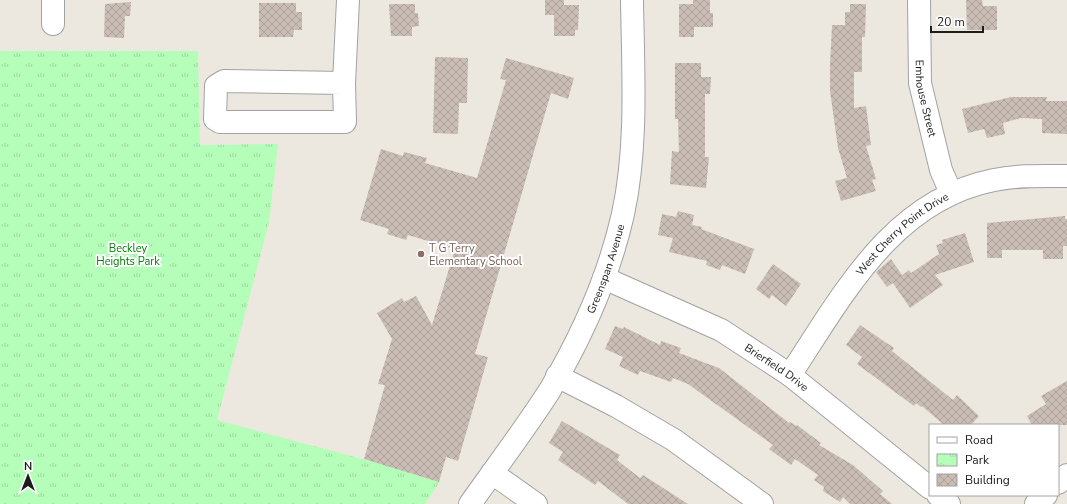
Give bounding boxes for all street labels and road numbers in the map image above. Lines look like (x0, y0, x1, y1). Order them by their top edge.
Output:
street label: Emhouse Street (912, 60, 940, 139)
street label: West Cherry Point Drive (852, 189, 951, 278)
street label: Greenspan Avenue (583, 222, 628, 316)
street label: Brierfield Drive (742, 340, 812, 395)

